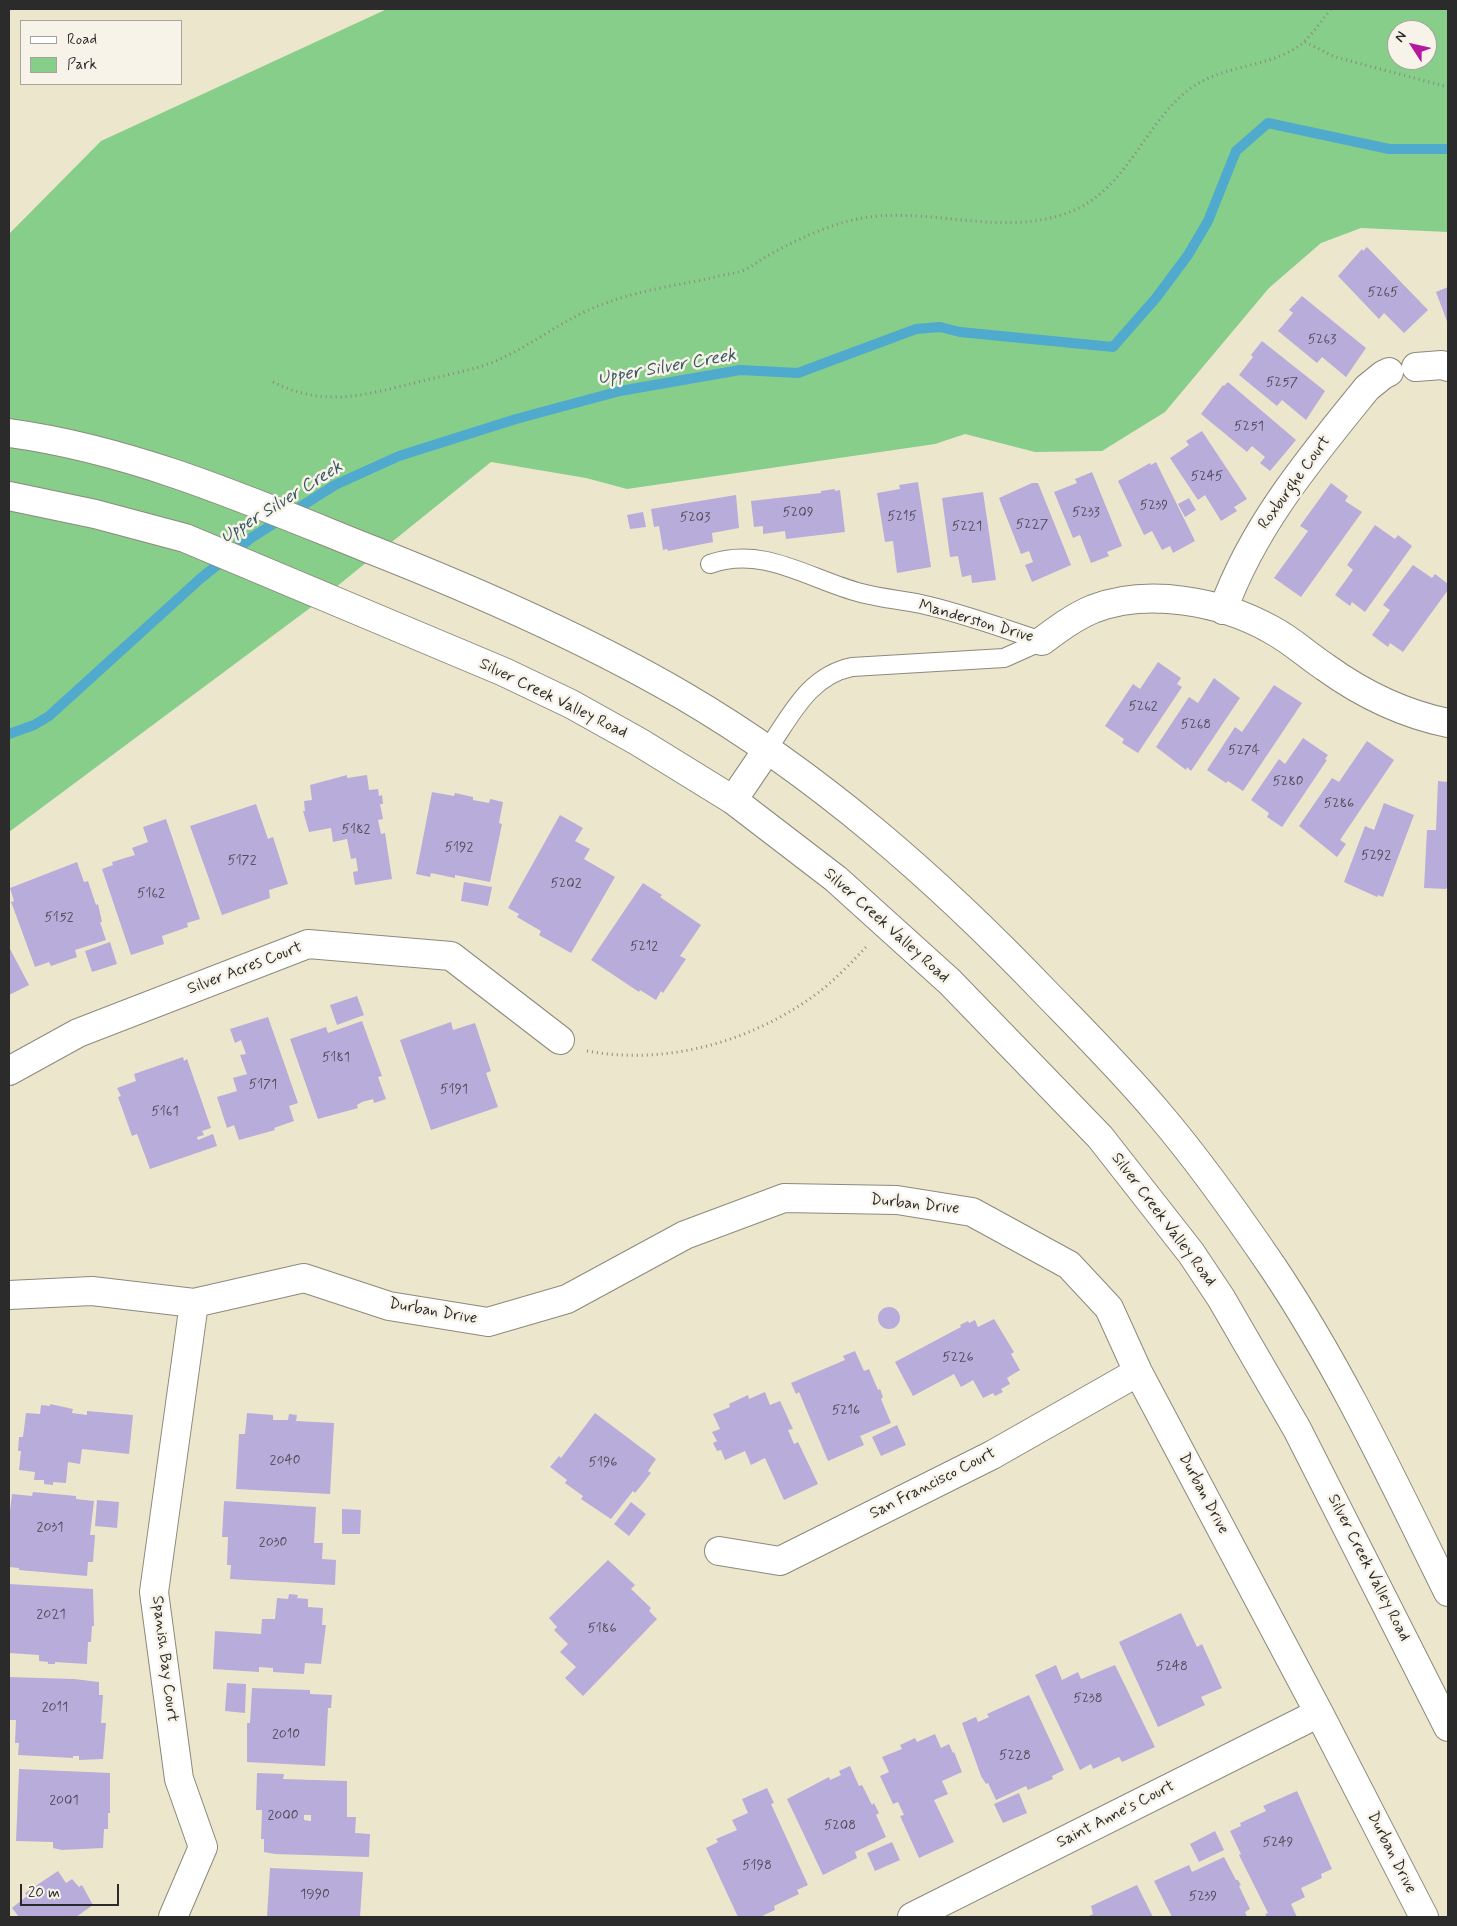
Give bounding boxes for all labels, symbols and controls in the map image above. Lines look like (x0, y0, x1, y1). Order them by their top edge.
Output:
legend (20, 20, 182, 85)
north arrow (1387, 20, 1437, 70)
text: N (1390, 28, 1411, 46)
text: Road (67, 30, 97, 50)
text: Park (67, 55, 97, 75)
house number: 5265 (1368, 285, 1398, 301)
house number: 5263 (1308, 332, 1336, 348)
water label: Upper Silver Creek (596, 345, 738, 391)
house number: 5257 (1266, 375, 1298, 391)
house number: 5251 (1234, 419, 1264, 435)
street label: Roxburghe Court (1255, 433, 1335, 533)
water label: Upper Silver Creek (217, 457, 347, 549)
house number: 5245 (1191, 469, 1223, 485)
house number: 5239 (1140, 498, 1168, 514)
house number: 5209 (782, 505, 814, 521)
house number: 5233 (1072, 505, 1100, 521)
house number: 5215 (887, 509, 917, 525)
house number: 5203 (680, 510, 710, 526)
house number: 5227 (1016, 517, 1048, 533)
house number: 5221 (952, 519, 982, 535)
street label: Manderston Drive (916, 596, 1036, 648)
street label: Silver Creek Valley Road (476, 655, 630, 743)
house number: 5262 (1128, 699, 1158, 715)
house number: 5268 (1181, 717, 1211, 733)
house number: 5274 (1228, 743, 1260, 759)
house number: 5280 (1272, 774, 1304, 790)
house number: 5286 (1324, 796, 1354, 812)
house number: 5182 (342, 822, 370, 838)
house number: 5192 (445, 840, 473, 856)
house number: 5292 (1361, 848, 1391, 864)
house number: 5172 (227, 853, 257, 869)
street label: Silver Creek Valley Road (819, 865, 953, 987)
house number: 5202 (550, 876, 582, 892)
house number: 5162 (137, 886, 165, 902)
house number: 5152 (44, 910, 74, 926)
street label: Silver Acres Court (185, 938, 305, 1000)
house number: 5212 (630, 939, 658, 955)
house number: 5181 (322, 1050, 350, 1066)
house number: 5171 (249, 1077, 277, 1093)
house number: 5191 (440, 1082, 468, 1098)
house number: 5161 (151, 1104, 179, 1120)
street label: Silver Creek Valley Road (1107, 1149, 1219, 1291)
street label: Durban Drive (870, 1191, 960, 1219)
street label: Durban Drive (387, 1295, 479, 1329)
house number: 5226 (942, 1350, 974, 1366)
house number: 5216 (832, 1403, 860, 1419)
street label: San Francisco Court (867, 1444, 999, 1524)
street label: Durban Drive (1174, 1450, 1232, 1538)
house number: 2040 (270, 1453, 300, 1469)
house number: 5196 (589, 1455, 617, 1471)
street label: Silver Creek Valley Road (1323, 1491, 1413, 1645)
house number: 2031 (37, 1520, 63, 1536)
house number: 2030 (259, 1535, 287, 1551)
street label: Spanish Bay Court (147, 1595, 181, 1723)
house number: 2021 (36, 1607, 66, 1623)
house number: 5186 (587, 1621, 617, 1637)
house number: 5248 (1156, 1659, 1188, 1675)
house number: 5238 (1073, 1691, 1103, 1707)
house number: 2011 (42, 1700, 68, 1716)
house number: 2010 (272, 1727, 300, 1743)
house number: 5228 (999, 1748, 1031, 1764)
street label: Saint Anne's Court (1054, 1777, 1178, 1853)
house number: 2001 (49, 1793, 79, 1809)
house number: 2000 (267, 1808, 299, 1824)
street label: Durban Drive (1362, 1809, 1420, 1897)
house number: 5208 (824, 1818, 856, 1834)
house number: 5249 (1263, 1835, 1293, 1851)
house number: 5198 (742, 1858, 772, 1874)
scale bar (22, 1874, 121, 1906)
text: 20 m (28, 1883, 60, 1903)
house number: 1990 (300, 1887, 330, 1903)
house number: 5239 (1189, 1889, 1217, 1905)

